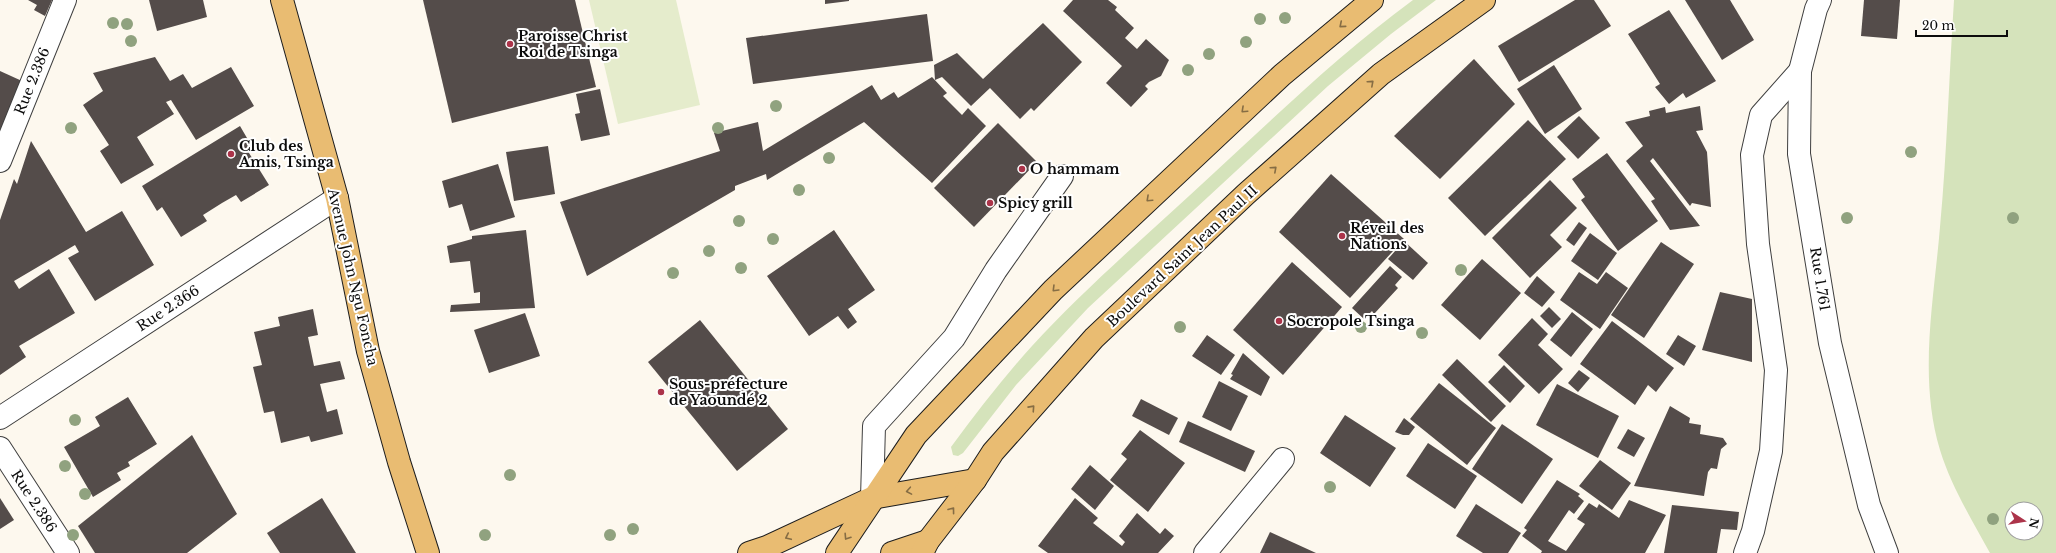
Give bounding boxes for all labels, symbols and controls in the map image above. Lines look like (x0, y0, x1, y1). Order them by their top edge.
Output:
scale bar (1916, 12, 2007, 38)
text: 20 m (1922, 18, 1954, 33)
one-way arrow (1339, 20, 1347, 27)
place label: Paroisse Christ Roi de Tsinga (518, 27, 628, 61)
marker: Paroisse Christ Roi de Tsinga (505, 39, 515, 49)
street label: Rue 2.386 (10, 45, 54, 117)
one-way arrow (1366, 80, 1374, 88)
one-way arrow (1241, 105, 1249, 113)
place label: Club des Amis, Tsinga (238, 137, 334, 171)
marker: Club des Amis, Tsinga (226, 149, 236, 159)
place label: O hammam (1030, 160, 1120, 178)
marker: O hammam (1017, 164, 1027, 174)
one-way arrow (1269, 167, 1277, 174)
street label: Boulevard Saint Jean Paul II (1103, 181, 1261, 331)
street label: Avenue John Ngu Foncha (324, 186, 382, 368)
place label: Spicy grill (998, 194, 1073, 212)
one-way arrow (1146, 194, 1154, 202)
marker: Spicy grill (985, 198, 995, 208)
place label: Réveil des Nations (1350, 219, 1425, 253)
marker: Réveil des Nations (1337, 231, 1347, 241)
street label: Rue 1.761 (1806, 246, 1834, 312)
street label: Rue 2.366 (133, 281, 203, 335)
one-way arrow (1052, 284, 1060, 292)
place label: Socropole Tsinga (1287, 312, 1414, 330)
marker: Socropole Tsinga (1274, 316, 1284, 326)
place label: Sous-préfecture de Yaoundé 2 (669, 375, 788, 409)
marker: Sous-préfecture de Yaoundé 2 (656, 387, 666, 397)
one-way arrow (1027, 405, 1035, 413)
street label: Rue 2.386 (7, 466, 61, 536)
one-way arrow (906, 487, 912, 495)
north arrow (2004, 501, 2044, 541)
one-way arrow (947, 507, 954, 514)
text: N (2026, 517, 2042, 530)
one-way arrow (785, 532, 793, 540)
one-way arrow (845, 533, 852, 540)

